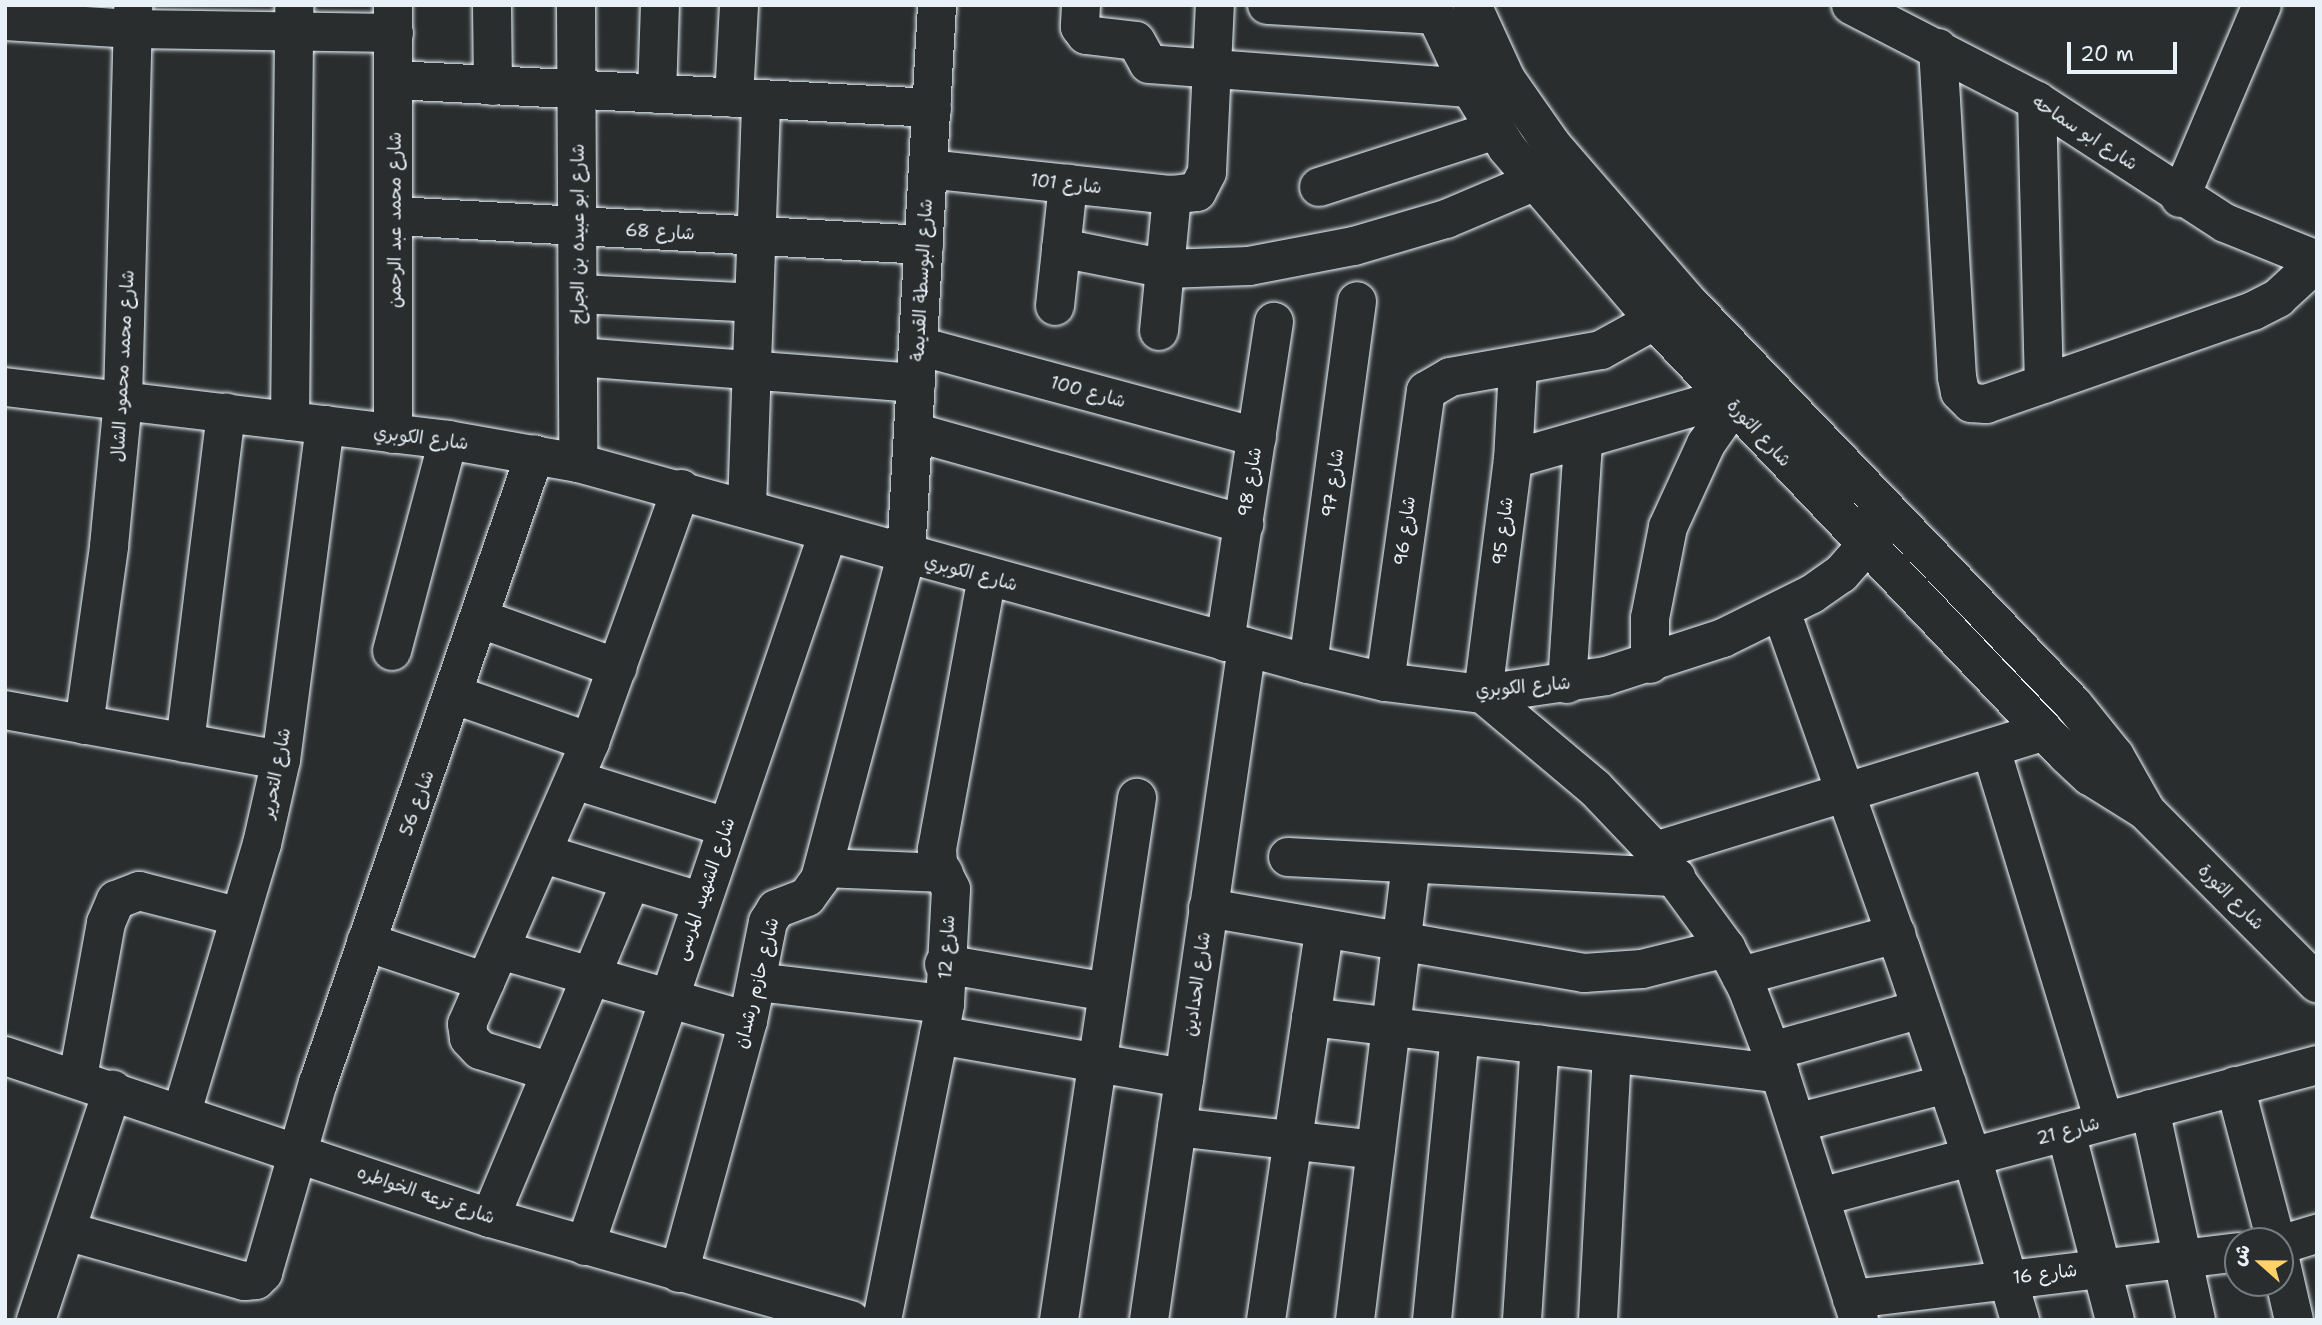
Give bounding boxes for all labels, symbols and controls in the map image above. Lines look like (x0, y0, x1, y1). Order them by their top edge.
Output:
scale bar (2070, 28, 2180, 72)
text: 20 m (2080, 40, 2134, 68)
street label: شارع ابو سماحه (2028, 91, 2142, 175)
street label: شارع محمد عبد الرحمن (384, 132, 406, 308)
street label: شارع ابو عبيده بن الجراح (567, 144, 589, 324)
street label: شارع 101 (1029, 170, 1103, 198)
street label: شارع البوسطة القديمة (907, 198, 937, 362)
street label: شارع 68 (625, 219, 695, 245)
street label: شارع محمد محمود الشال (107, 269, 139, 463)
street label: شارع 100 (1048, 372, 1128, 412)
street label: شارع الثورة (1722, 395, 1796, 471)
street label: شارع الكوبري (372, 421, 470, 455)
street label: شارع 98 (1234, 446, 1266, 518)
street label: شارع 97 (1317, 447, 1349, 519)
street label: شارع 96 (1390, 495, 1420, 567)
street label: شارع 95 (1488, 496, 1518, 566)
street label: شارع الكوبري (922, 550, 1020, 596)
street label: شارع الكوبري (1475, 672, 1571, 702)
street label: شارع التحرير (257, 726, 295, 820)
street label: شارع 56 (395, 767, 439, 839)
street label: شارع الشهيد المرسى (670, 815, 740, 963)
street label: شارع الثورة (2194, 860, 2268, 934)
street label: شارع 12 (935, 914, 959, 980)
street label: شارع حازم رشدان (730, 915, 784, 1051)
street label: شارع الحدادين (1179, 930, 1215, 1038)
street label: شارع 21 (2034, 1112, 2102, 1150)
street label: شارع ترعه الخواطره (354, 1161, 498, 1229)
north arrow (2224, 1227, 2294, 1297)
text: ش (2225, 1241, 2256, 1269)
street label: شارع 16 (2012, 1259, 2078, 1289)

